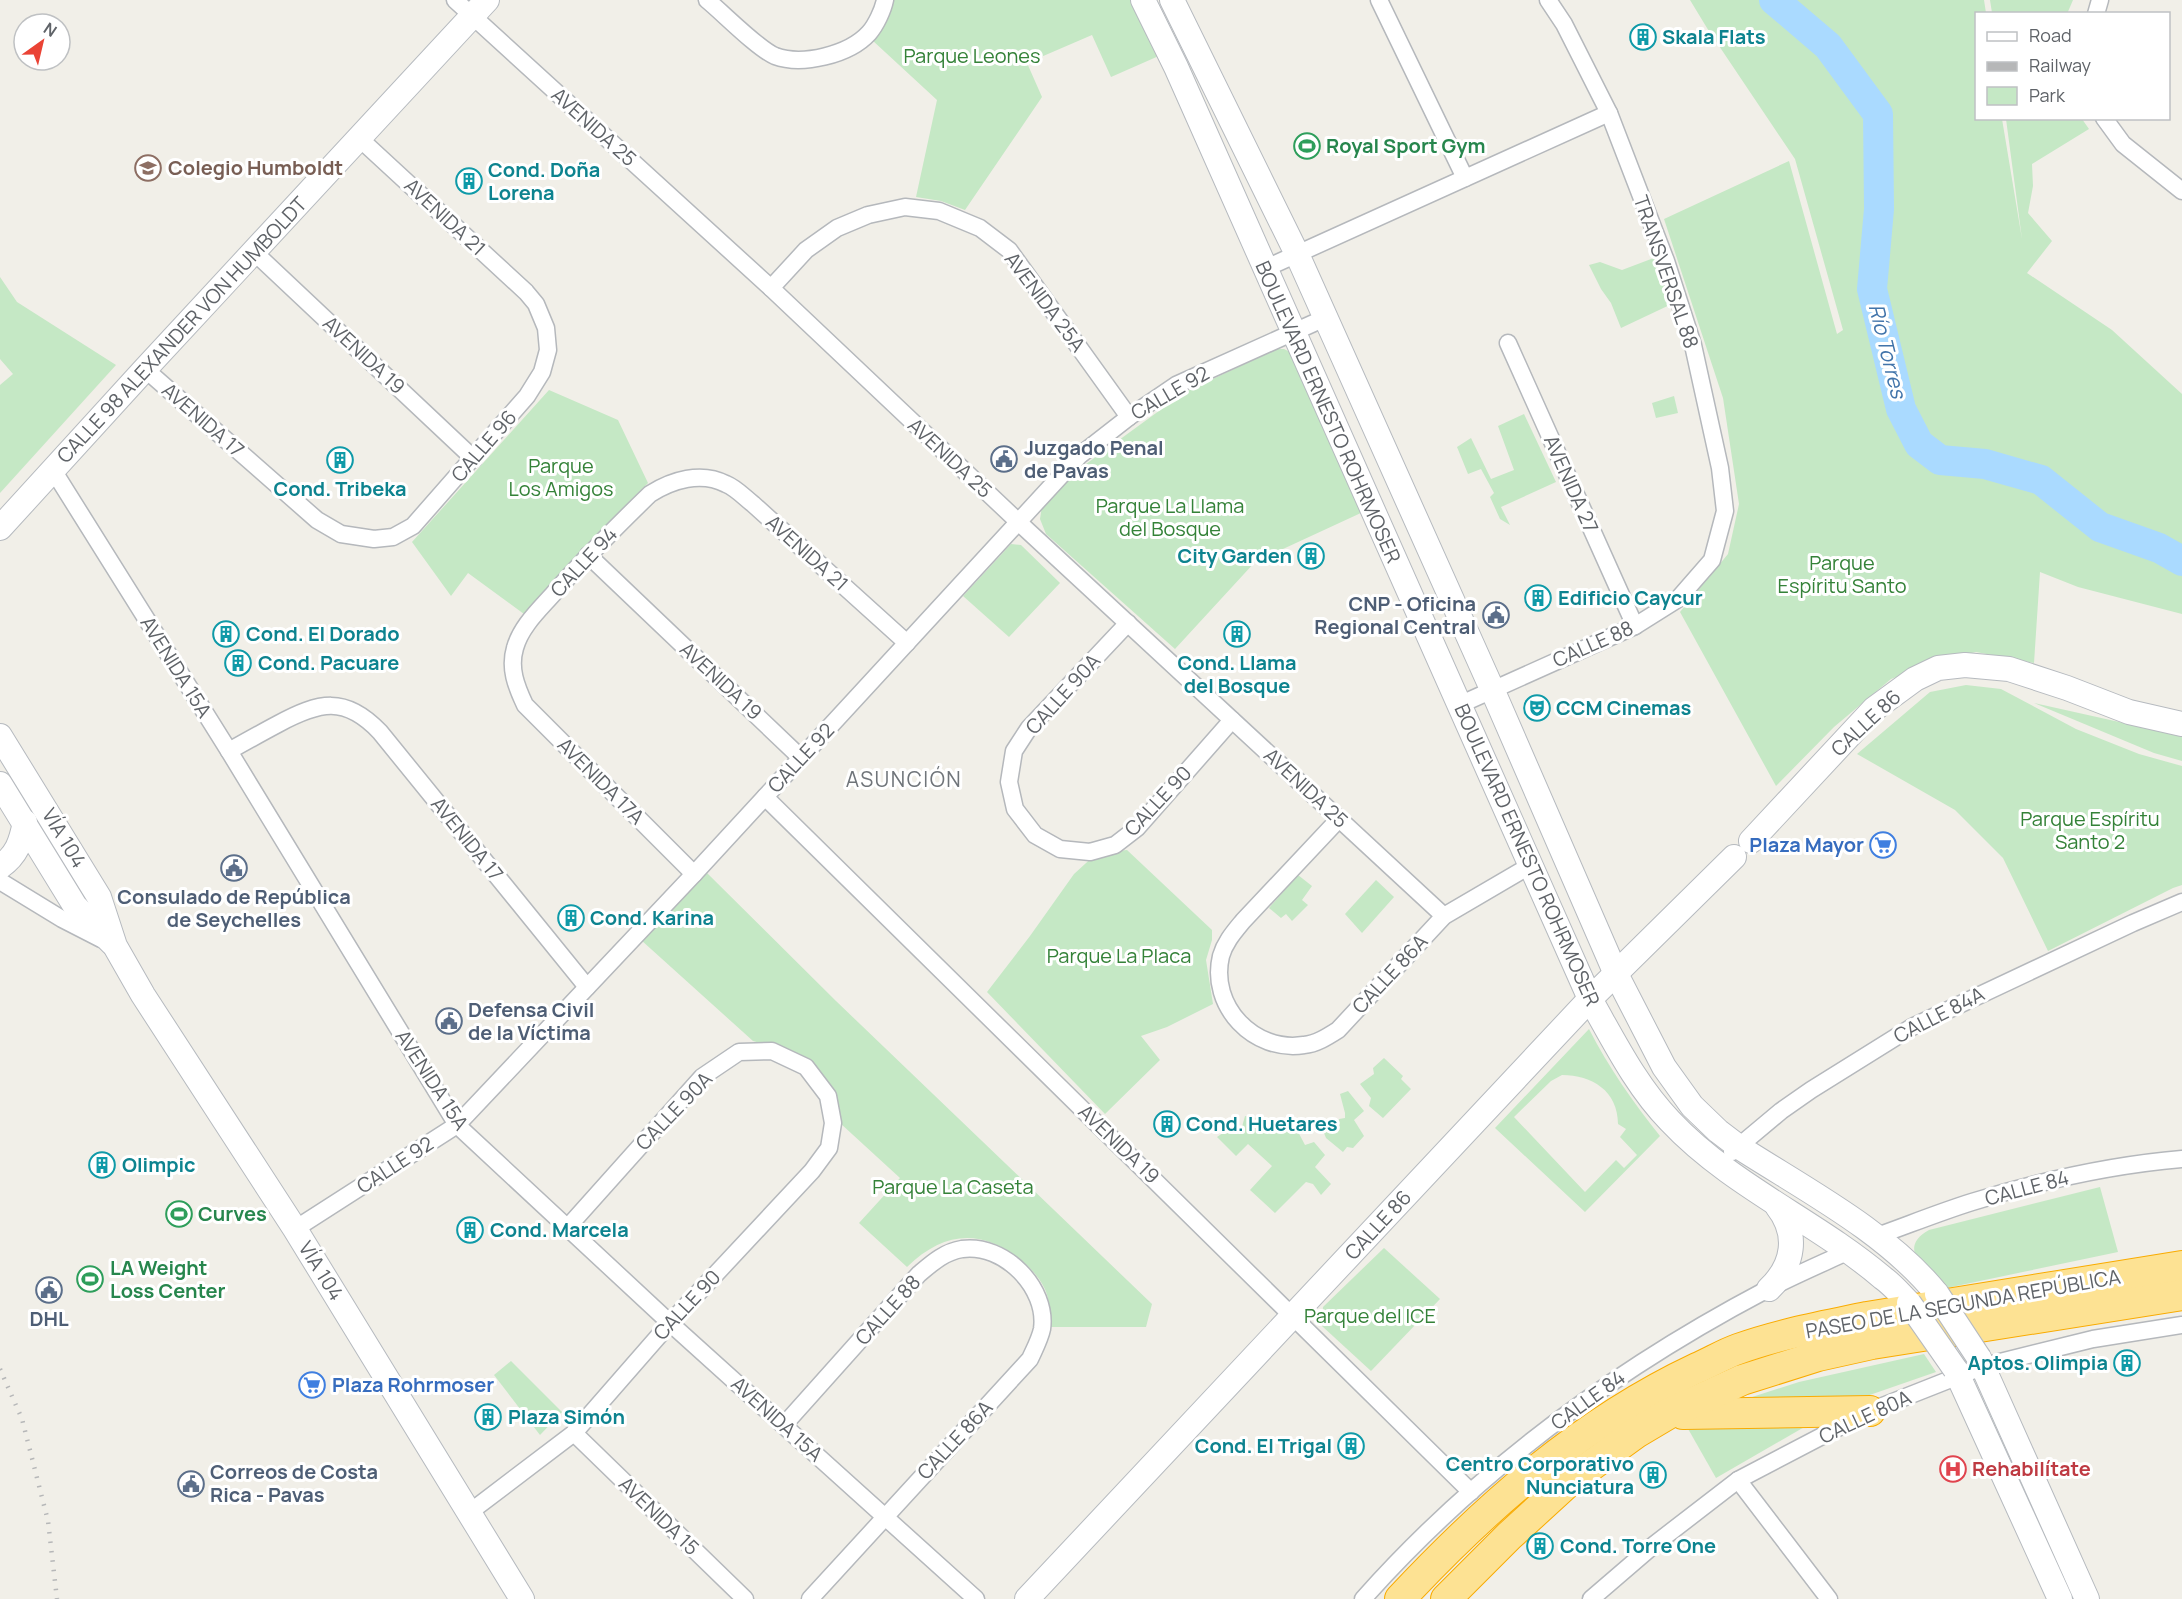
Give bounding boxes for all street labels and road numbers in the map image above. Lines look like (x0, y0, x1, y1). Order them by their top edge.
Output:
street label: AVENIDA 25 (546, 81, 643, 172)
street label: AVENIDA 21 (399, 172, 492, 261)
street label: CALLE 98 ALEXANDER VON HUMBOLDT (51, 191, 313, 469)
street label: TRANSVERSAL 88 (1628, 192, 1705, 352)
street label: AVENIDA 25A (999, 246, 1092, 357)
street label: BOULEVARD ERNESTO ROHRMOSER (1249, 256, 1408, 567)
street label: AVENIDA 19 (317, 310, 411, 400)
street label: CALLE 92 (1126, 359, 1214, 426)
street label: AVENIDA 17 (156, 376, 250, 463)
street label: CALLE 96 (445, 404, 522, 487)
street label: AVENIDA 25 (902, 412, 998, 504)
street label: AVENIDA 27 (1538, 431, 1605, 537)
street label: AVENIDA 21 (760, 508, 854, 597)
street label: CALLE 94 (544, 521, 623, 603)
street label: AVENIDA 15A (135, 611, 218, 723)
street label: CALLE 88 (1548, 614, 1637, 673)
street label: AVENIDA 19 (674, 636, 768, 726)
street label: CALLE 90A (1019, 647, 1106, 740)
street label: CALLE 86 (1825, 683, 1906, 762)
street label: BOULEVARD ERNESTO ROHRMOSER (1448, 699, 1607, 1010)
street label: CALLE 92 (761, 717, 840, 798)
street label: AVENIDA 17A (552, 731, 651, 830)
street label: AVENIDA 25 (1258, 742, 1354, 834)
street label: CALLE 90 (1118, 760, 1197, 842)
street label: AVENIDA 17 (425, 791, 510, 886)
street label: VÍA 104 (36, 803, 93, 873)
street label: CALLE 86A (1346, 928, 1434, 1019)
street label: CALLE 84A (1889, 980, 1989, 1049)
street label: AVENIDA 15A (390, 1024, 475, 1136)
street label: CALLE 90A (629, 1065, 718, 1156)
street label: AVENIDA 19 (1073, 1098, 1166, 1189)
street label: CALLE 92 (351, 1130, 438, 1199)
street label: CALLE 84 (1982, 1163, 2072, 1212)
street label: CALLE 86 (1338, 1184, 1417, 1265)
street label: VÍA 104 (293, 1236, 350, 1306)
street label: PASEO DE LA SEGUNDA REPÚBLICA (1803, 1262, 2123, 1345)
street label: CALLE 90 (647, 1264, 726, 1346)
street label: CALLE 88 (849, 1269, 926, 1351)
street label: CALLE 84 (1545, 1363, 1630, 1436)
street label: AVENIDA 15A (726, 1370, 829, 1467)
street label: CALLE 80A (1814, 1383, 1916, 1450)
street label: CALLE 86A (911, 1394, 999, 1485)
street label: AVENIDA 15 (613, 1470, 705, 1561)

